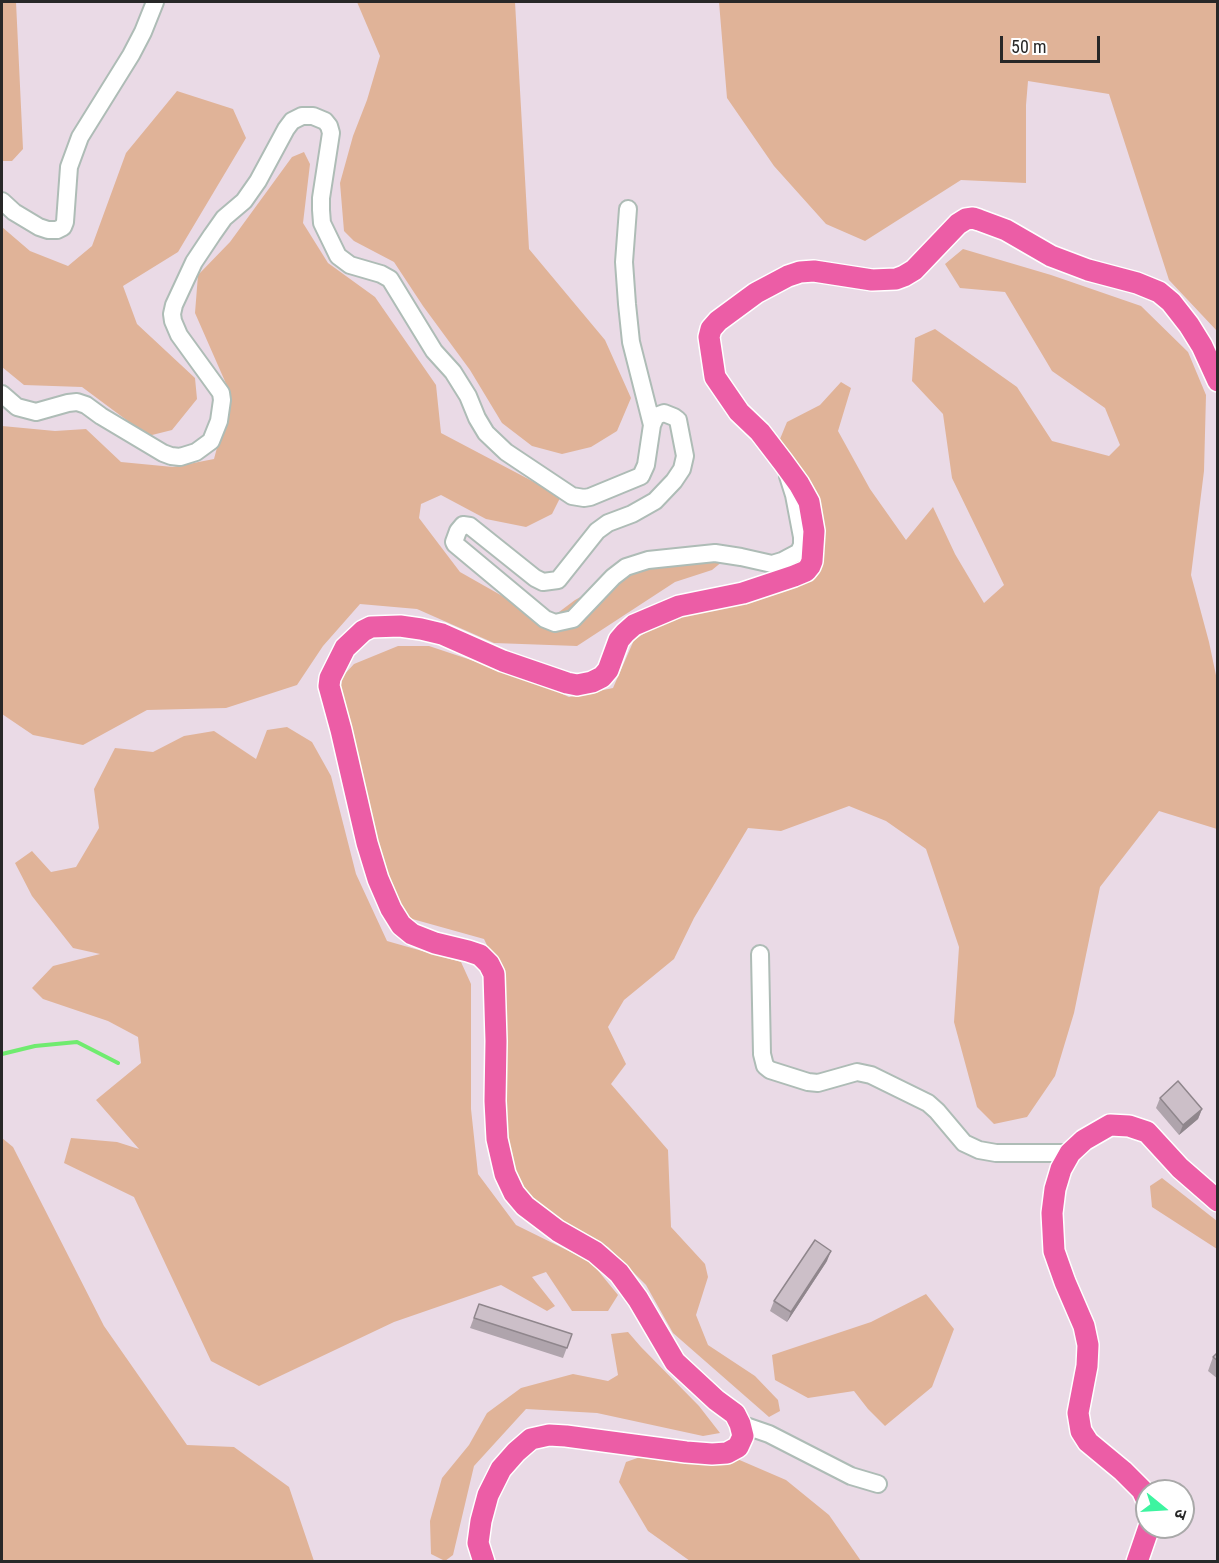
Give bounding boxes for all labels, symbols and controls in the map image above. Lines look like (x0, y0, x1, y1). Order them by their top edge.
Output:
scale bar (1003, 24, 1104, 62)
text: 50 m (1011, 36, 1046, 57)
north arrow (1135, 1479, 1195, 1539)
text: उ (1170, 1507, 1191, 1521)

